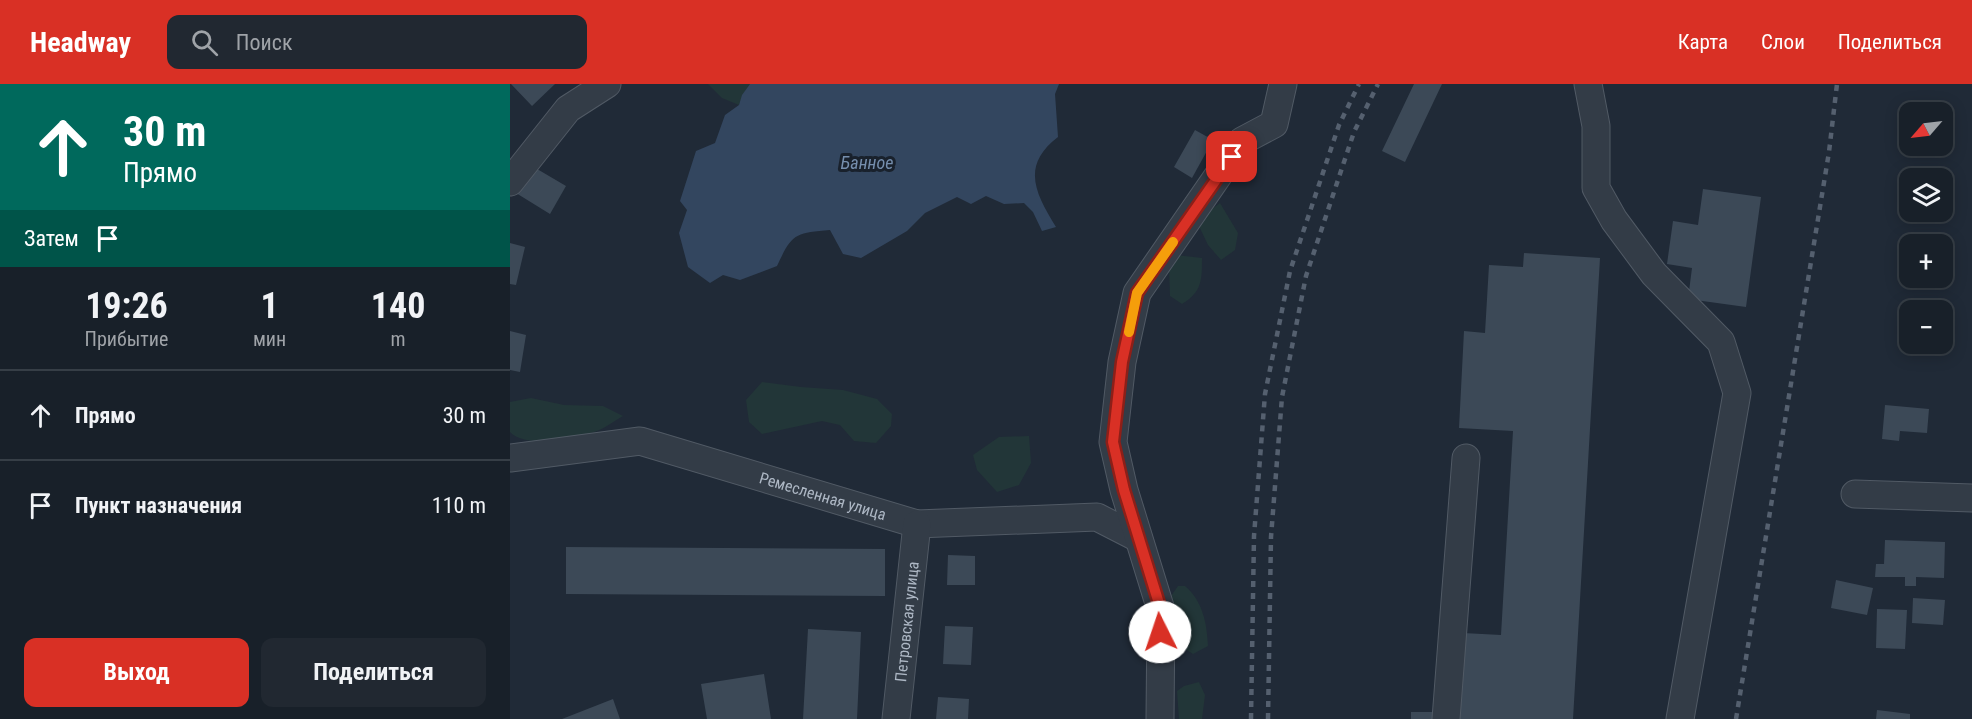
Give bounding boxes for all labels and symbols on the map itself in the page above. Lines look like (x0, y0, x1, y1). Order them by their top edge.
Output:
north arrow (1899, 102, 1953, 156)
pin (1206, 131, 1257, 182)
water label: Банное (841, 152, 893, 173)
street label: Ремесленная улица (757, 468, 888, 524)
street label: Петровская улица (891, 560, 922, 683)
position arrow (1128, 600, 1192, 664)

